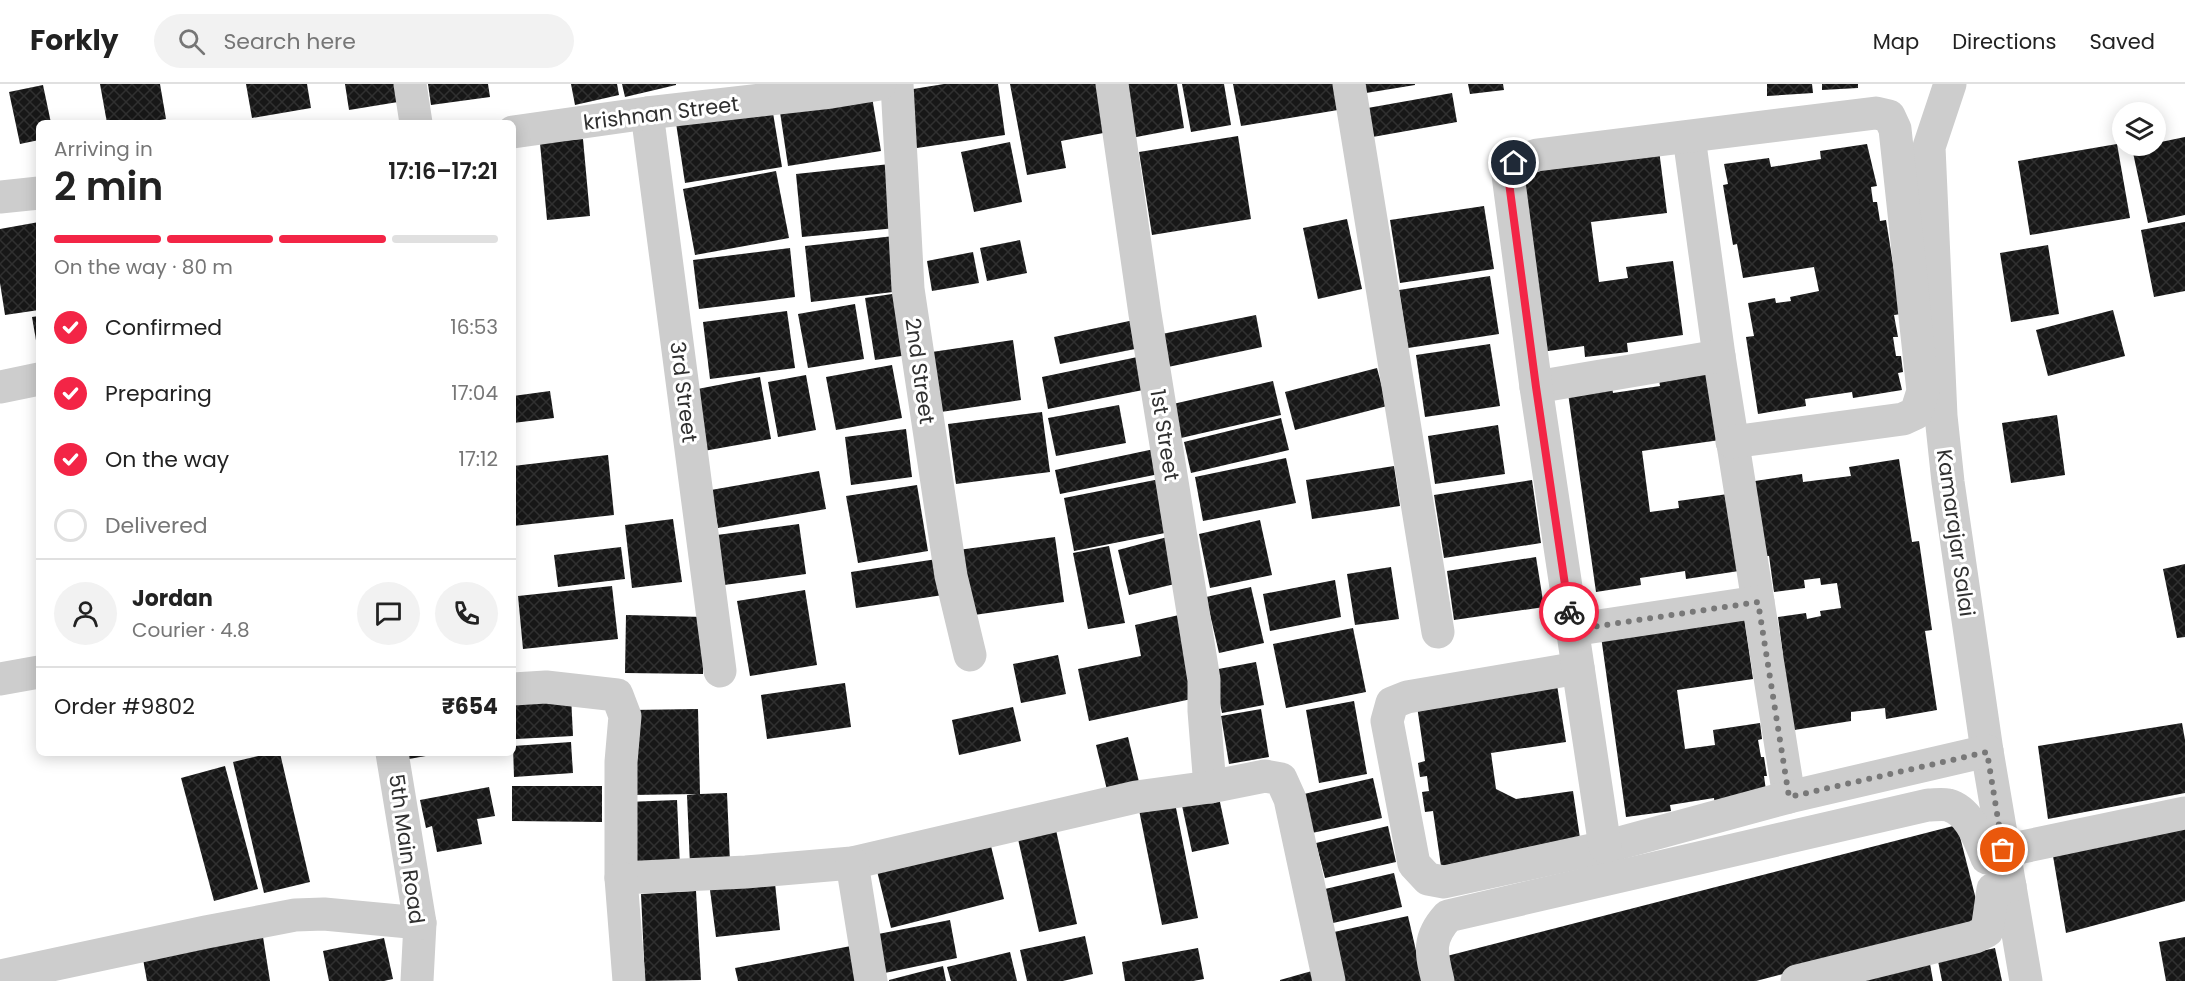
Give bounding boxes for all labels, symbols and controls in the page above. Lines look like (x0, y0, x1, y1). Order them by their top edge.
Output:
search box (154, 14, 574, 68)
text: Forkly (30, 21, 118, 60)
icon: search (175, 25, 208, 58)
text: Search here (223, 26, 356, 57)
text: Map (1873, 27, 1919, 56)
text: Directions (1952, 27, 2056, 56)
text: Saved (2089, 27, 2155, 56)
street label: krishnan Street (582, 89, 740, 137)
map controls (2112, 102, 2166, 156)
button: layers (2112, 102, 2166, 156)
text: Arriving in (54, 135, 153, 163)
pin (1488, 137, 1539, 188)
icon: home (1497, 146, 1530, 179)
text: 17:16–17:21 (388, 156, 498, 187)
text: 2 min (54, 159, 163, 214)
text: On the way · 80 m (54, 253, 233, 281)
icon: check (54, 311, 87, 344)
text: Confirmed (105, 312, 222, 343)
text: 16:53 (450, 313, 498, 341)
street label: 2nd Street (898, 316, 942, 426)
street label: 3rd Street (663, 340, 705, 444)
icon: check (54, 377, 87, 410)
text: Preparing (105, 378, 212, 409)
text: 17:04 (451, 379, 498, 407)
street label: 1st Street (1143, 387, 1187, 483)
icon: check (54, 443, 87, 476)
text: On the way (105, 444, 229, 475)
text: 17:12 (459, 445, 498, 473)
street label: Kamarajar Salai (1930, 448, 1982, 618)
text: Delivered (105, 510, 208, 541)
button: person (54, 582, 117, 645)
button: chat (357, 582, 420, 645)
button: phone (435, 582, 498, 645)
courier (1539, 582, 1599, 642)
text: Jordan (132, 583, 213, 614)
icon: bike (1553, 596, 1586, 629)
text: Courier · 4.8 (132, 616, 250, 644)
text: Order #9802 (54, 691, 195, 722)
text: ₹654 (442, 691, 498, 722)
street label: 5th Main Road (382, 772, 432, 926)
pin (1977, 824, 2028, 875)
icon: bag (1986, 833, 2019, 866)

